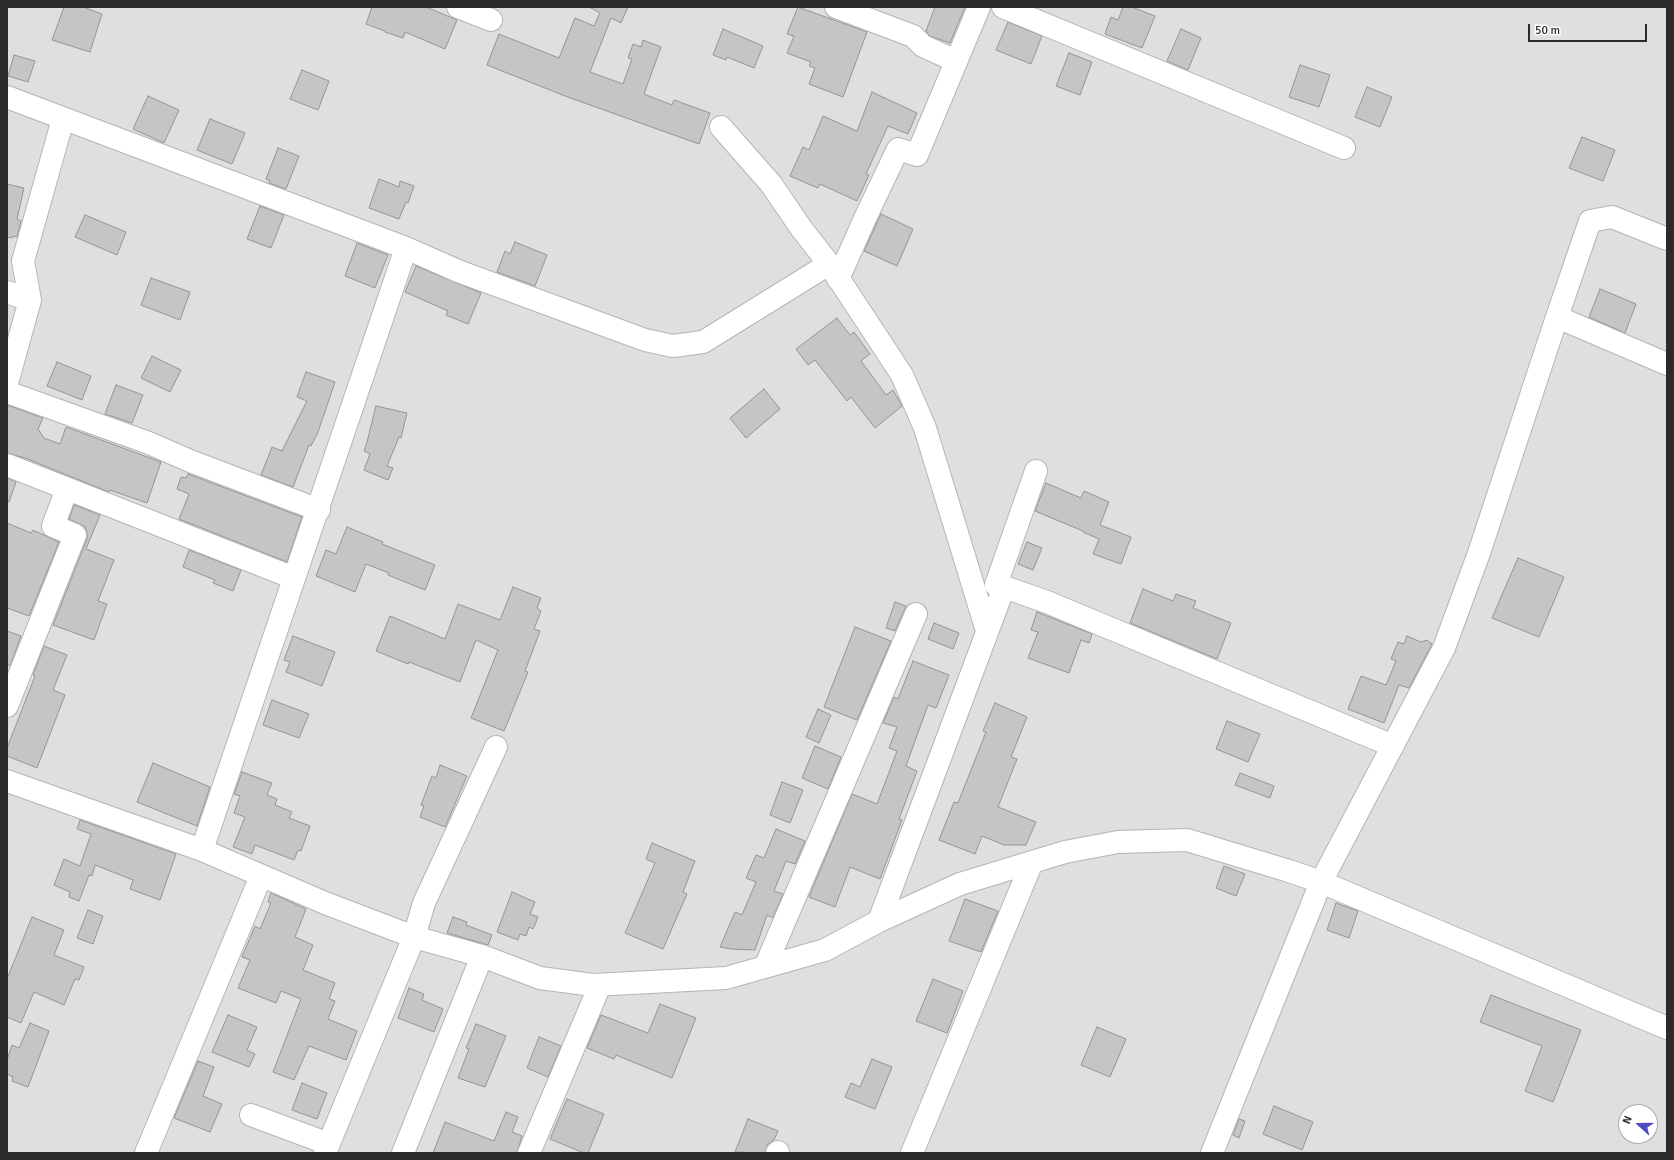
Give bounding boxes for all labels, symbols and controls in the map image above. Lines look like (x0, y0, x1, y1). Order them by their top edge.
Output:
scale bar (1530, 16, 1649, 42)
text: 50 m (1535, 23, 1560, 38)
north arrow (1618, 1104, 1658, 1144)
text: N (1620, 1114, 1635, 1126)

